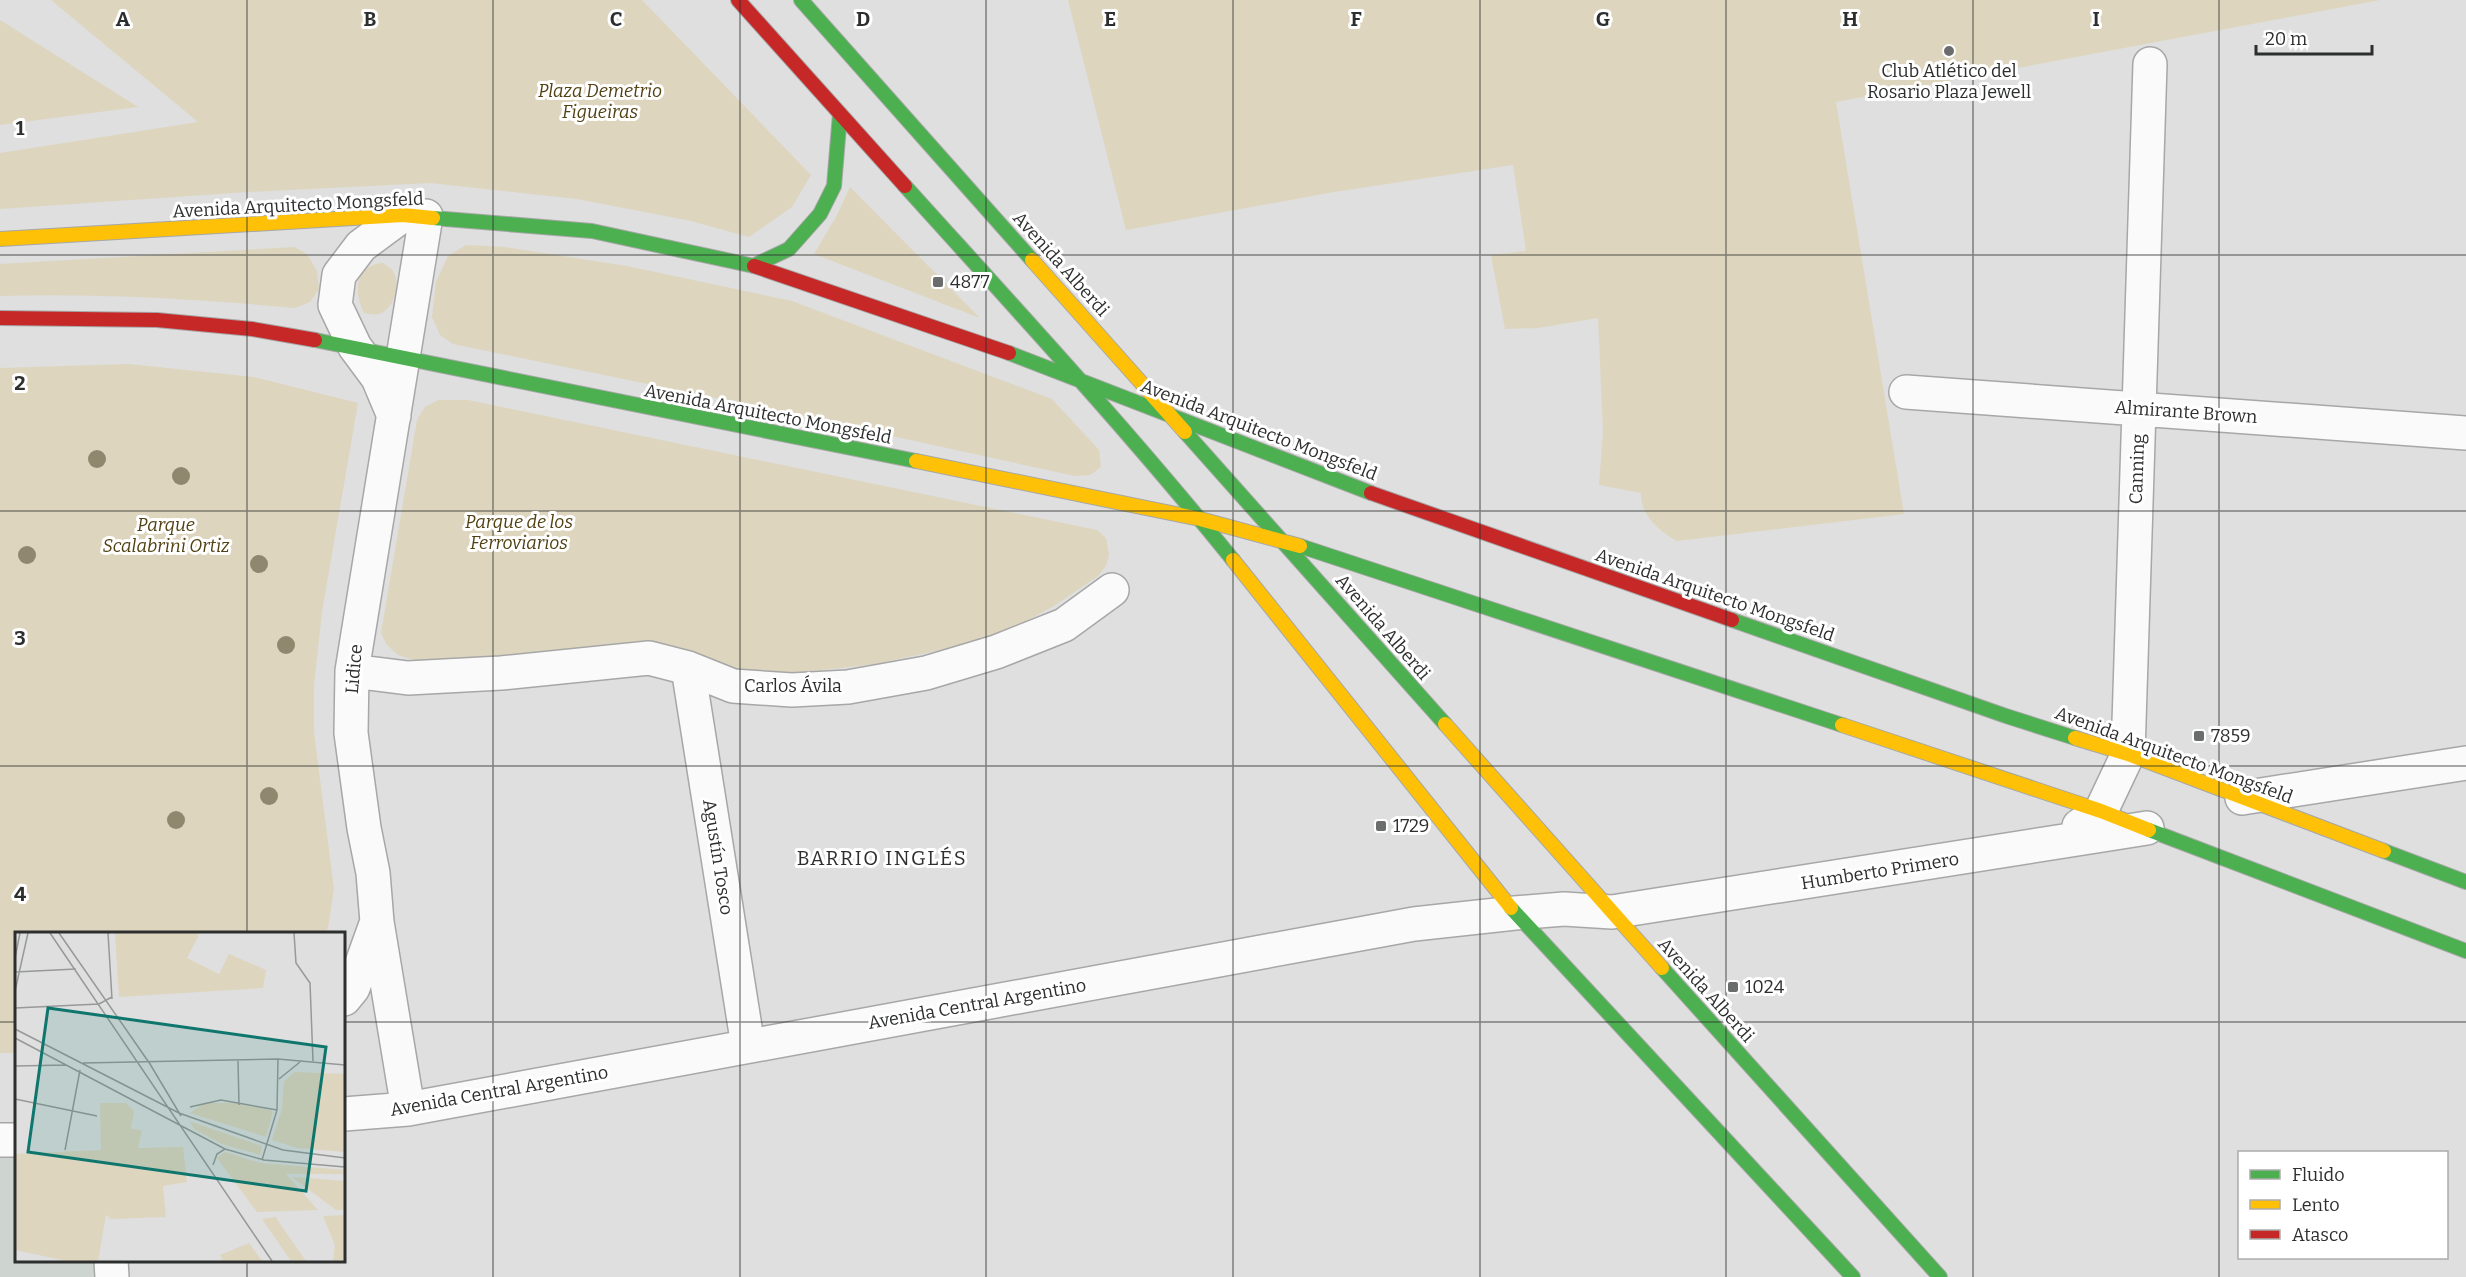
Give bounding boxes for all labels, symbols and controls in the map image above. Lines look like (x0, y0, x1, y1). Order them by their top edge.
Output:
text: A (116, 7, 131, 31)
text: B (364, 7, 377, 31)
text: C (610, 7, 622, 31)
text: D (856, 7, 870, 31)
text: E (1104, 7, 1116, 31)
text: F (1350, 7, 1362, 31)
text: G (1596, 7, 1610, 31)
text: H (1842, 7, 1858, 31)
text: I (2092, 7, 2100, 31)
scale bar (2256, 18, 2372, 56)
text: 20 m (2265, 28, 2307, 50)
marker: Club Atlético del Rosario Plaza Jewell (1942, 44, 1956, 58)
place label: Club Atlético del Rosario Plaza Jewell (1867, 60, 2031, 103)
park label: Plaza Demetrio Figueiras (538, 80, 662, 123)
text: 1 (16, 116, 25, 140)
street label: Avenida Arquitecto Mongsfeld (172, 187, 424, 223)
street label: Avenida Alberdi (1008, 207, 1114, 321)
place label: 4877 (950, 271, 989, 293)
marker: 4877 (931, 275, 945, 289)
text: 2 (14, 371, 26, 395)
street label: Avenida Arquitecto Mongsfeld (1138, 375, 1381, 485)
street label: Avenida Arquitecto Mongsfeld (642, 379, 894, 449)
street label: Almirante Brown (2114, 396, 2259, 428)
street label: Canning (2125, 433, 2149, 505)
park label: Parque de los Ferroviarios (465, 511, 573, 554)
park label: Parque Scalabrini Ortiz (102, 514, 230, 557)
street label: Avenida Arquitecto Mongsfeld (1593, 544, 1838, 646)
street label: Avenida Alberdi (1331, 570, 1435, 684)
text: 3 (14, 626, 26, 650)
street label: Lidice (341, 643, 367, 695)
street label: Carlos Ávila (744, 675, 842, 697)
street label: Avenida Arquitecto Mongsfeld (2052, 702, 2296, 808)
place label: 7859 (2211, 725, 2251, 747)
marker: 7859 (2192, 729, 2206, 743)
street label: Agustín Tosco (698, 798, 738, 916)
place label: 1729 (1393, 815, 1429, 837)
marker: 1729 (1374, 819, 1388, 833)
district label: BARRIO INGLÉS (797, 846, 967, 870)
street label: Humberto Primero (1799, 848, 1961, 894)
text: 4 (14, 882, 26, 906)
inset map (15, 932, 345, 1262)
street label: Avenida Alberdi (1653, 933, 1759, 1047)
street label: Avenida Central Argentino (866, 974, 1088, 1034)
place label: 1024 (1745, 976, 1785, 998)
marker: 1024 (1726, 980, 1740, 994)
street label: Avenida Central Argentino (388, 1061, 610, 1121)
legend (2238, 1151, 2448, 1259)
text: Fluido (2292, 1164, 2345, 1186)
text: Lento (2292, 1194, 2340, 1216)
text: Atasco (2292, 1224, 2348, 1246)

